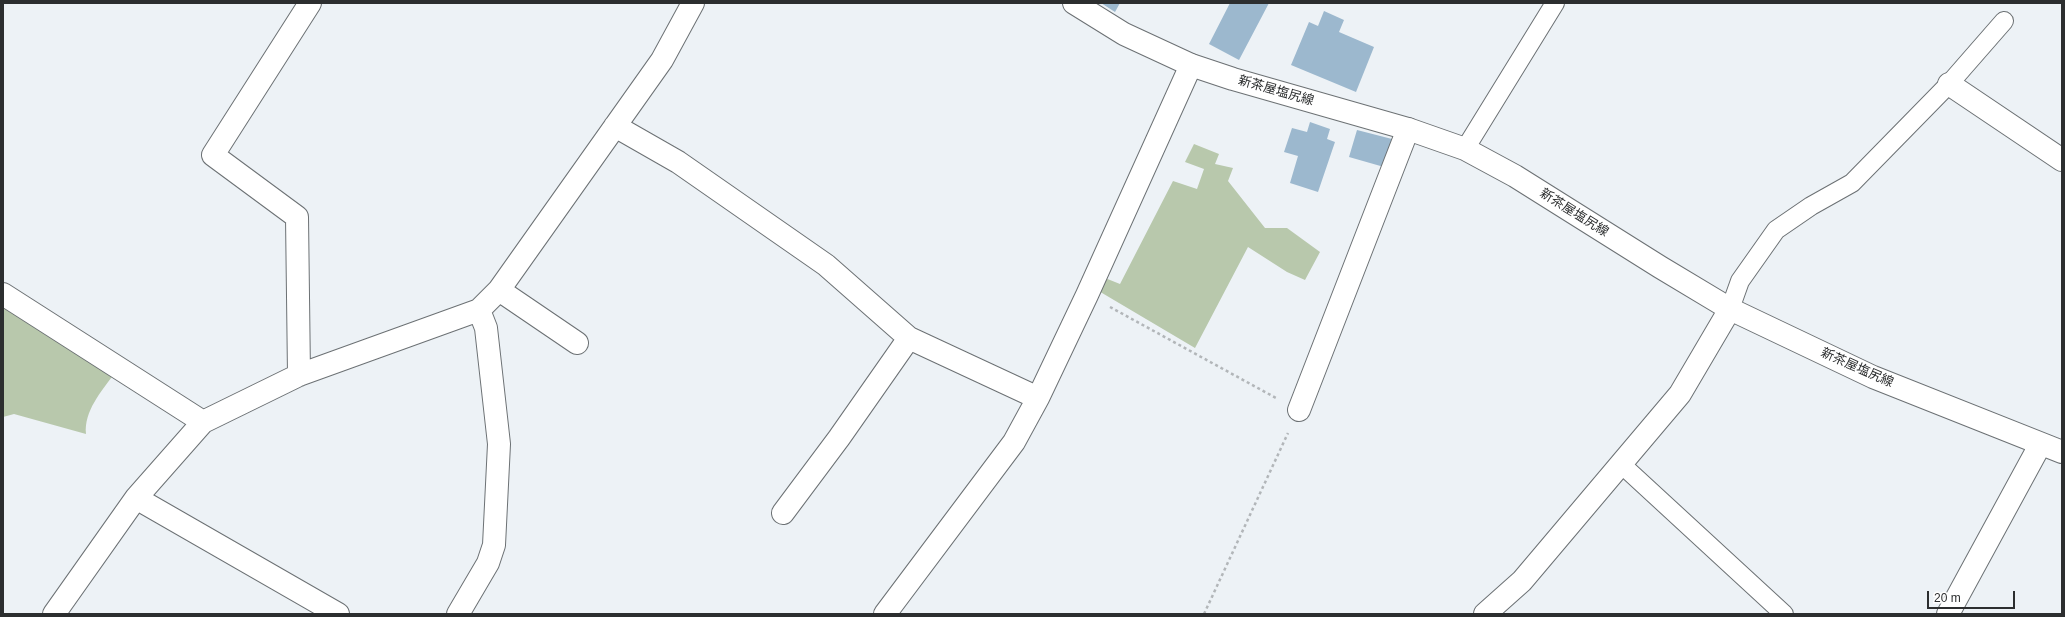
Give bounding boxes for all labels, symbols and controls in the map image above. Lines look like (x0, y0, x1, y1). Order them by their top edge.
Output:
street label: 新茶屋塩尻線 (1236, 73, 1316, 109)
street label: 新茶屋塩尻線 (1537, 186, 1611, 240)
street label: 新茶屋塩尻線 (1818, 345, 1896, 391)
scale bar (1929, 583, 2017, 609)
text: 20 m (1934, 591, 1961, 605)

